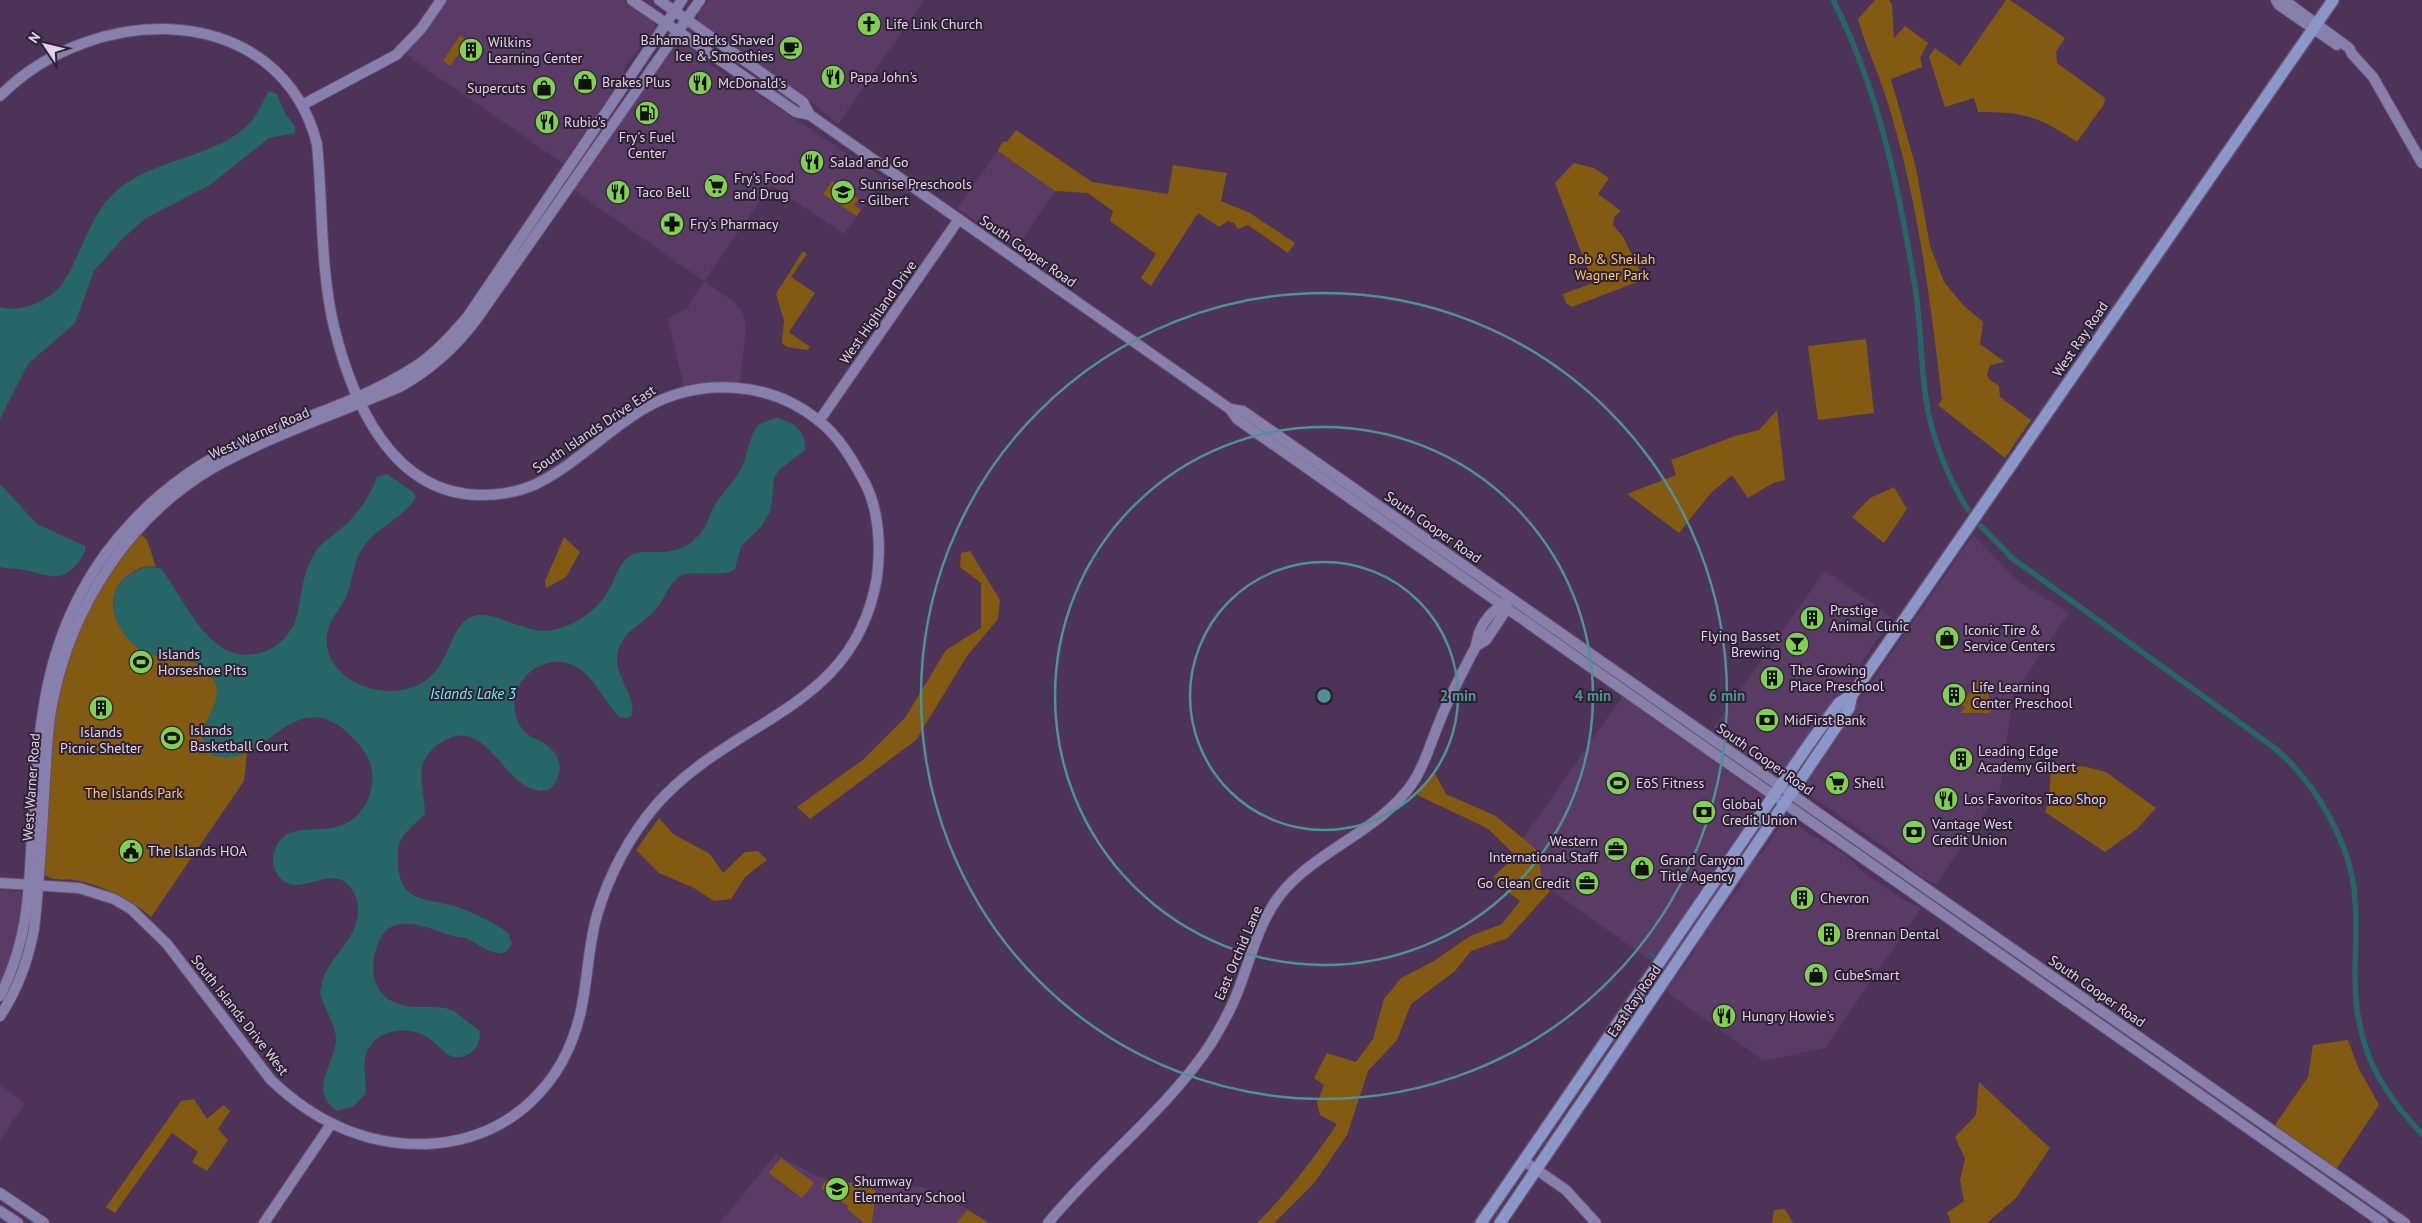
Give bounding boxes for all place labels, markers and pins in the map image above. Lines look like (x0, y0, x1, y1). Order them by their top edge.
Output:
church icon: Life Link Church (856, 11, 882, 37)
place label: Life Link Church (886, 15, 983, 33)
place label: Bahama Bucks Shaved Ice & Smoothies (641, 31, 774, 65)
place label: Wilkins Learning Center (488, 33, 583, 67)
cafe icon: Bahama Bucks Shaved Ice & Smoothies (778, 35, 804, 61)
building icon: Wilkins Learning Center (458, 37, 484, 63)
restaurant icon: Papa John's (820, 64, 846, 90)
place label: Papa John's (850, 68, 918, 86)
shop icon: Brakes Plus (572, 69, 598, 95)
restaurant icon: McDonald's (687, 70, 713, 96)
place label: Brakes Plus (602, 73, 671, 91)
place label: McDonald's (718, 74, 786, 92)
shop icon: Supercuts (531, 75, 557, 101)
place label: Supercuts (467, 79, 526, 97)
fuel station icon: Fry's Fuel Center (634, 100, 660, 126)
restaurant icon: Rubio's (534, 109, 560, 135)
place label: Rubio's (564, 113, 606, 131)
place label: Fry's Fuel Center (619, 128, 675, 162)
restaurant icon: Salad and Go (799, 149, 825, 175)
place label: Salad and Go (830, 153, 909, 171)
place label: Fry's Food and Drug (734, 169, 794, 203)
supermarket icon: Fry's Food and Drug (703, 173, 729, 199)
place label: Sunrise Preschools - Gilbert (860, 175, 972, 209)
restaurant icon: Taco Bell (605, 179, 631, 205)
school or university icon: Sunrise Preschools - Gilbert (830, 179, 856, 205)
place label: Taco Bell (636, 183, 690, 201)
pharmacy icon: Fry's Pharmacy (659, 211, 685, 237)
place label: Fry's Pharmacy (690, 215, 779, 233)
place label: Prestige Animal Clinic (1830, 601, 1909, 635)
building icon: Prestige Animal Clinic (1799, 605, 1825, 631)
place label: Iconic Tire & Service Centers (1964, 621, 2055, 655)
shop icon: Iconic Tire & Service Centers (1934, 625, 1960, 651)
place label: Flying Basset Brewing (1701, 627, 1780, 661)
bar icon: Flying Basset Brewing (1784, 631, 1810, 657)
place label: Islands Horseshoe Pits (158, 645, 247, 679)
sports icon: Islands Horseshoe Pits (128, 649, 154, 675)
place label: The Growing Place Preschool (1790, 661, 1884, 695)
building icon: The Growing Place Preschool (1759, 665, 1785, 691)
place label: Life Learning Center Preschool (1972, 678, 2073, 712)
building icon: Life Learning Center Preschool (1941, 682, 1967, 708)
centre of rings (1315, 687, 1333, 705)
building icon: Islands Picnic Shelter (88, 695, 114, 721)
bank icon: MidFirst Bank (1754, 707, 1780, 733)
place label: MidFirst Bank (1784, 711, 1866, 729)
place label: Islands Basketball Court (190, 721, 289, 755)
place label: Islands Picnic Shelter (60, 723, 142, 757)
sports icon: Islands Basketball Court (159, 725, 185, 751)
place label: Leading Edge Academy Gilbert (1978, 742, 2076, 776)
building icon: Leading Edge Academy Gilbert (1948, 746, 1974, 772)
sports icon: EōS Fitness (1605, 770, 1631, 796)
supermarket icon: Shell (1824, 770, 1850, 796)
place label: EōS Fitness (1636, 774, 1705, 792)
place label: Shell (1854, 774, 1884, 792)
restaurant icon: Los Favoritos Taco Shop (1933, 786, 1959, 812)
place label: Los Favoritos Taco Shop (1964, 790, 2106, 808)
place label: Global Credit Union (1722, 795, 1797, 829)
bank icon: Global Credit Union (1691, 799, 1717, 825)
place label: Vantage West Credit Union (1931, 815, 2013, 849)
bank icon: Vantage West Credit Union (1901, 819, 1927, 845)
place label: Western International Staff (1489, 832, 1599, 866)
office icon: Western International Staff (1603, 836, 1629, 862)
public building icon: The Islands HOA (118, 838, 144, 864)
place label: The Islands HOA (148, 842, 248, 860)
place label: Grand Canyon Title Agency (1660, 851, 1743, 885)
shop icon: Grand Canyon Title Agency (1629, 855, 1655, 881)
office icon: Go Clean Credit (1574, 870, 1600, 896)
place label: Go Clean Credit (1477, 874, 1570, 892)
building icon: Chevron (1789, 885, 1815, 911)
place label: Chevron (1820, 889, 1869, 907)
building icon: Brennan Dental (1816, 921, 1842, 947)
place label: Brennan Dental (1846, 925, 1939, 943)
shop icon: CubeSmart (1803, 962, 1829, 988)
place label: CubeSmart (1834, 966, 1900, 984)
restaurant icon: Hungry Howie's (1711, 1003, 1737, 1029)
place label: Hungry Howie's (1742, 1007, 1835, 1025)
place label: Shumway Elementary School (854, 1172, 966, 1206)
school or university icon: Shumway Elementary School (824, 1176, 850, 1202)

